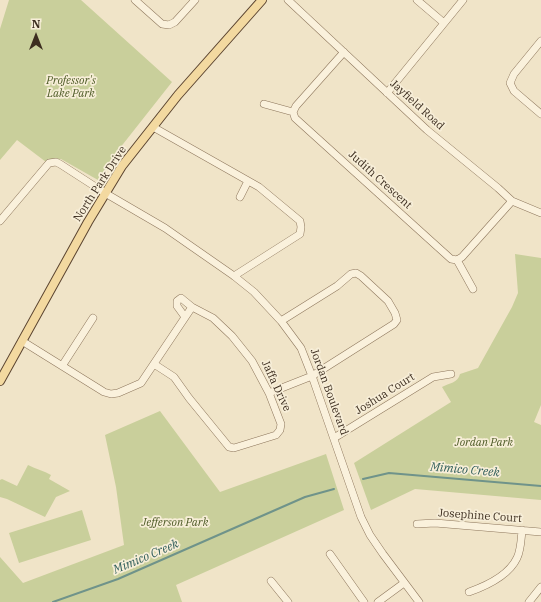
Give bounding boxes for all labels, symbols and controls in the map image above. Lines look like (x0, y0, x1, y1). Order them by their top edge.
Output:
north arrow (16, 16, 56, 56)
text: N (32, 17, 40, 31)
park label: Professor's Lake Park (46, 74, 96, 100)
street label: Jayfield Road (387, 77, 447, 133)
street label: North Park Drive (71, 144, 129, 224)
street label: Judith Crescent (346, 148, 414, 212)
street label: Jordan Boulevard (307, 347, 351, 437)
street label: Jaffa Drive (258, 358, 294, 414)
street label: Joshua Court (353, 370, 417, 418)
park label: Jordan Park (455, 436, 513, 450)
water label: Mimico Creek (430, 460, 500, 480)
street label: Josephine Court (438, 506, 522, 526)
park label: Jefferson Park (142, 516, 208, 530)
water label: Mimico Creek (111, 537, 181, 577)

